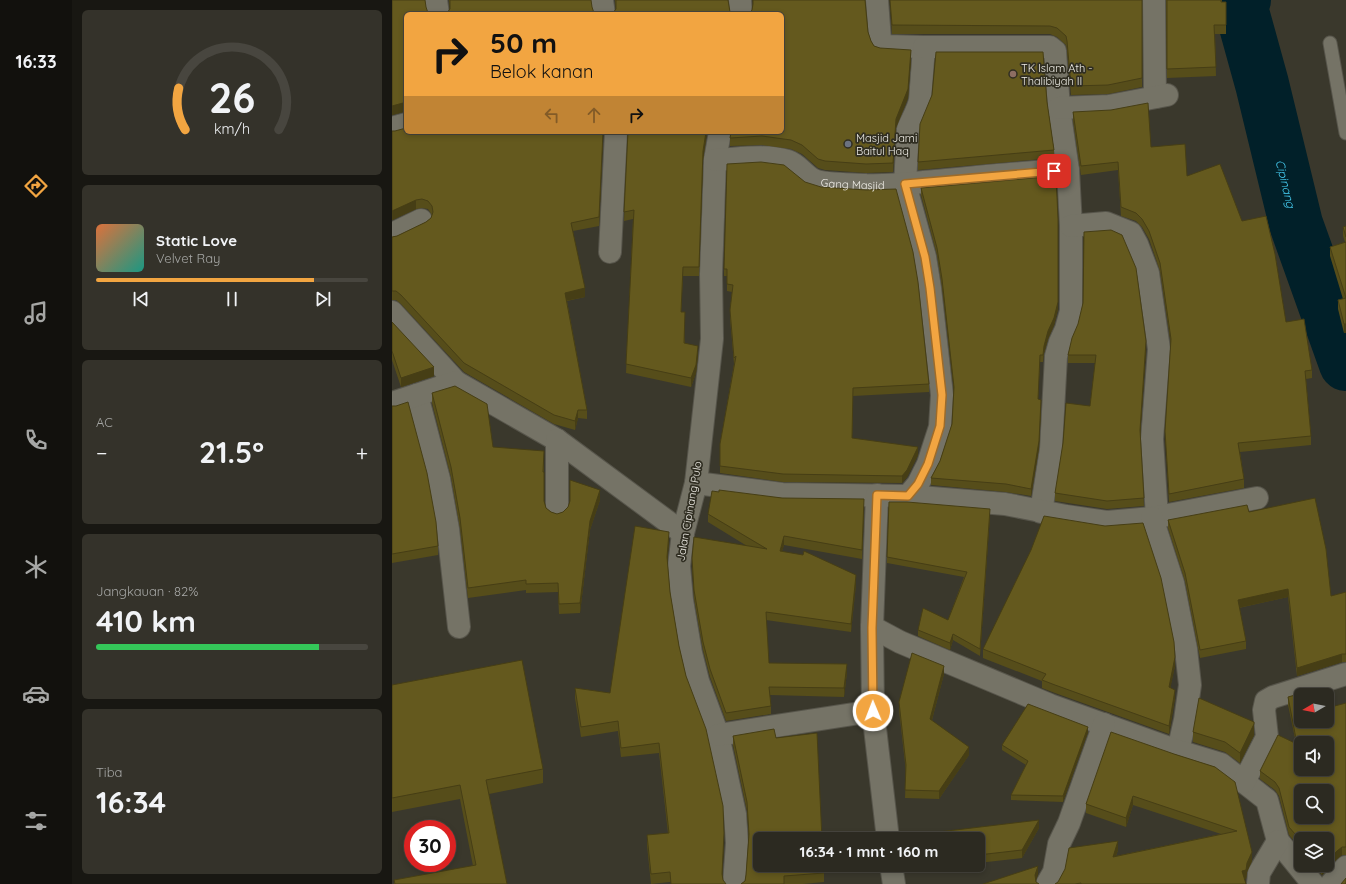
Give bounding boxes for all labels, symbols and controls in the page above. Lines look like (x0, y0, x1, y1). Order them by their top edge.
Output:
text: 50 m (490, 25, 557, 60)
icon: right (424, 28, 476, 80)
text: 16:33 (15, 50, 57, 73)
text: Belok kanan (490, 60, 593, 83)
place label: TK Islam Ath - Thalibiyah II (1021, 61, 1093, 88)
marker: TK Islam Ath - Thalibiyah II (1008, 69, 1018, 79)
text: 26 (209, 71, 255, 123)
icon: left (541, 104, 563, 126)
icon: ahead (583, 104, 605, 126)
icon: right (625, 104, 647, 126)
text: km/h (214, 120, 250, 138)
place label: Masjid Jami Baitul Haq (856, 131, 917, 158)
marker: Masjid Jami Baitul Haq (843, 139, 853, 149)
pin (1037, 154, 1071, 188)
water label: Cipinang (1273, 158, 1300, 211)
icon: arrive (1043, 160, 1065, 182)
icon: directions (22, 172, 50, 200)
street label: Gang Masjid (820, 175, 885, 192)
text: Static Love (156, 231, 237, 250)
text: Velvet Ray (156, 250, 221, 266)
icon: previous (130, 288, 152, 310)
icon: pause (221, 288, 243, 310)
icon: next (312, 288, 334, 310)
icon: music (22, 299, 50, 327)
text: AC (96, 414, 113, 430)
icon: phone (22, 426, 50, 454)
text: 21.5° (199, 433, 264, 471)
text: − (96, 439, 107, 467)
text: + (356, 439, 368, 467)
street label: Jalan Cipinang Pulo (673, 460, 705, 562)
icon: climate (22, 553, 50, 581)
text: Jangkauan · 82% (96, 583, 198, 599)
text: 410 km (96, 602, 196, 640)
icon: car (22, 680, 50, 708)
north arrow (1294, 688, 1334, 728)
map controls (1294, 688, 1334, 872)
position arrow (852, 690, 894, 732)
button: sound (1294, 736, 1334, 776)
text: Tiba (96, 764, 122, 780)
text: 16:34 (96, 783, 166, 821)
button: search (1294, 784, 1334, 824)
icon: filters (22, 807, 50, 835)
speed limit sign: 30 (404, 820, 456, 872)
button: layers (1294, 832, 1334, 872)
text: 16:34 · 1 mnt · 160 m (800, 842, 938, 861)

